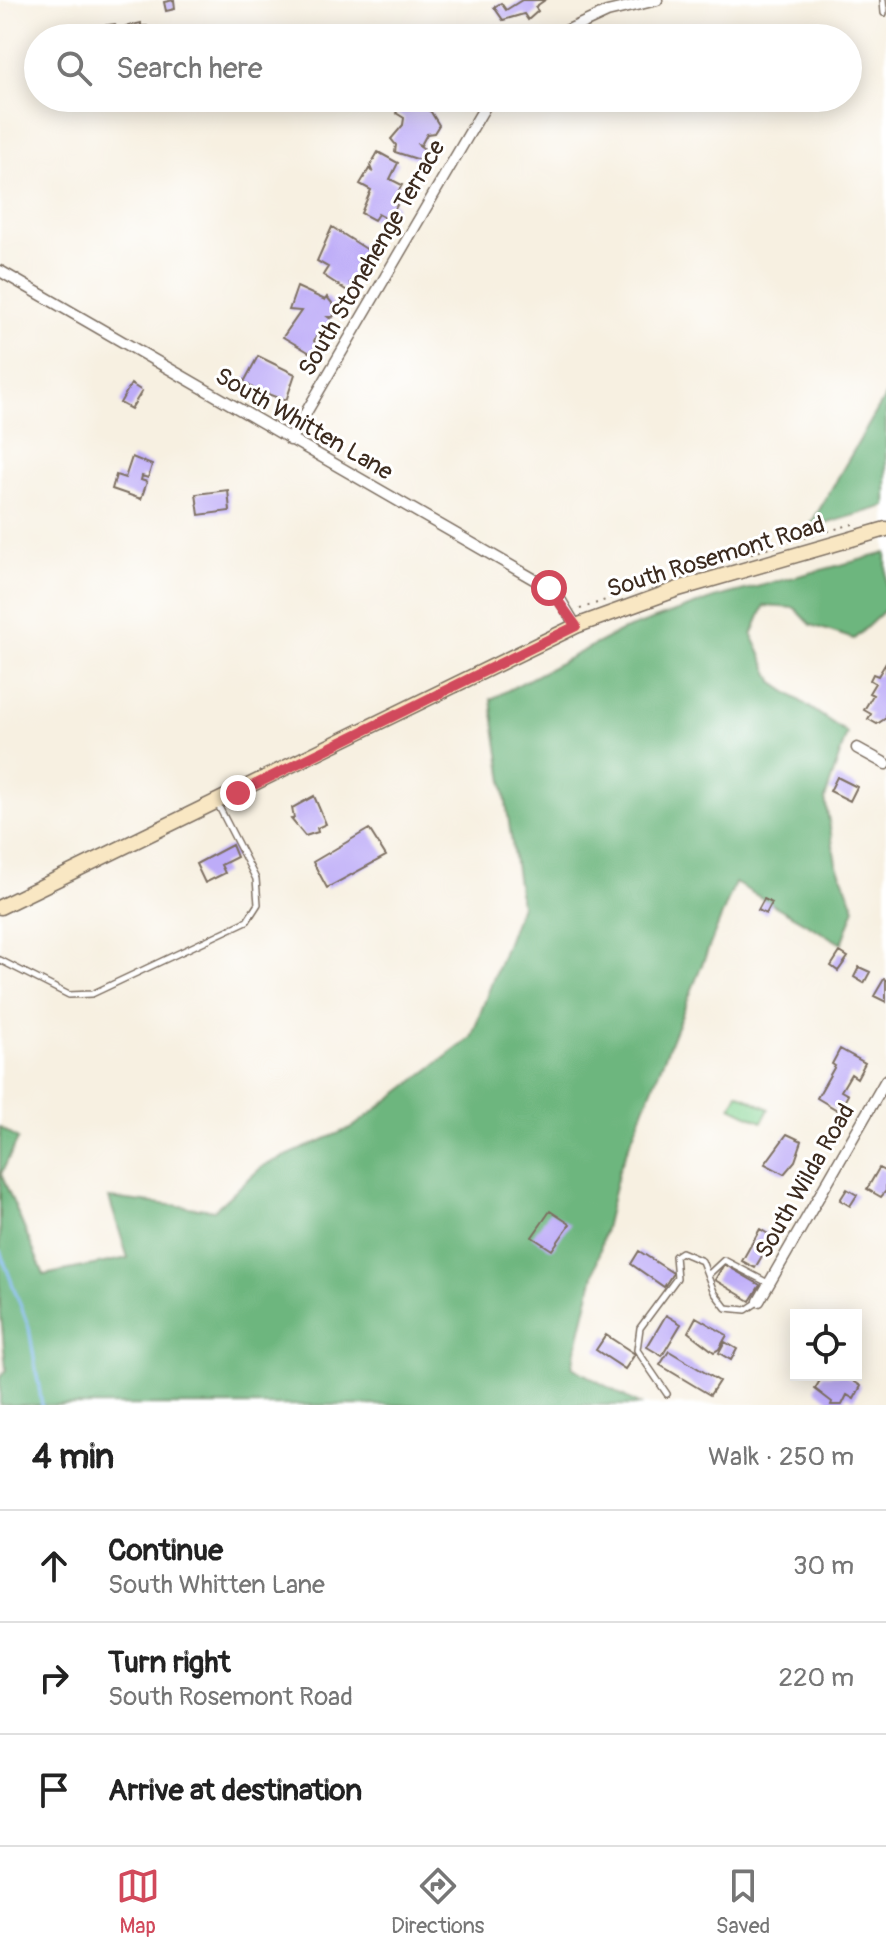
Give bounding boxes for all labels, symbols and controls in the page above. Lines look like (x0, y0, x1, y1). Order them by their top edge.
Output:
search box (24, 24, 862, 112)
icon: search (52, 46, 96, 90)
text: Search here (116, 50, 263, 87)
street label: South Stonehenge Terrace (292, 134, 452, 381)
street label: South Whitten Lane (210, 361, 398, 487)
street label: South Rosemont Road (604, 510, 828, 604)
route start (531, 570, 567, 606)
route end (220, 775, 256, 811)
street label: South Wilda Road (749, 1099, 861, 1263)
map controls (790, 1309, 862, 1381)
button: locate (790, 1309, 862, 1381)
text: 4 min (32, 1436, 114, 1479)
text: Walk · 250 m (708, 1441, 854, 1473)
text: Continue (108, 1532, 223, 1569)
icon: ahead (32, 1544, 76, 1588)
text: 30 m (793, 1550, 854, 1582)
text: South Whitten Lane (108, 1569, 325, 1601)
text: Turn right (108, 1644, 231, 1681)
icon: right (32, 1656, 76, 1700)
text: 220 m (778, 1662, 854, 1694)
text: South Rosemont Road (108, 1681, 353, 1713)
icon: arrive (32, 1768, 76, 1812)
text: Arrive at destination (108, 1772, 362, 1809)
tab: Map (116, 1864, 160, 1940)
tab: Directions (391, 1864, 484, 1940)
tab: Saved (716, 1864, 770, 1940)

